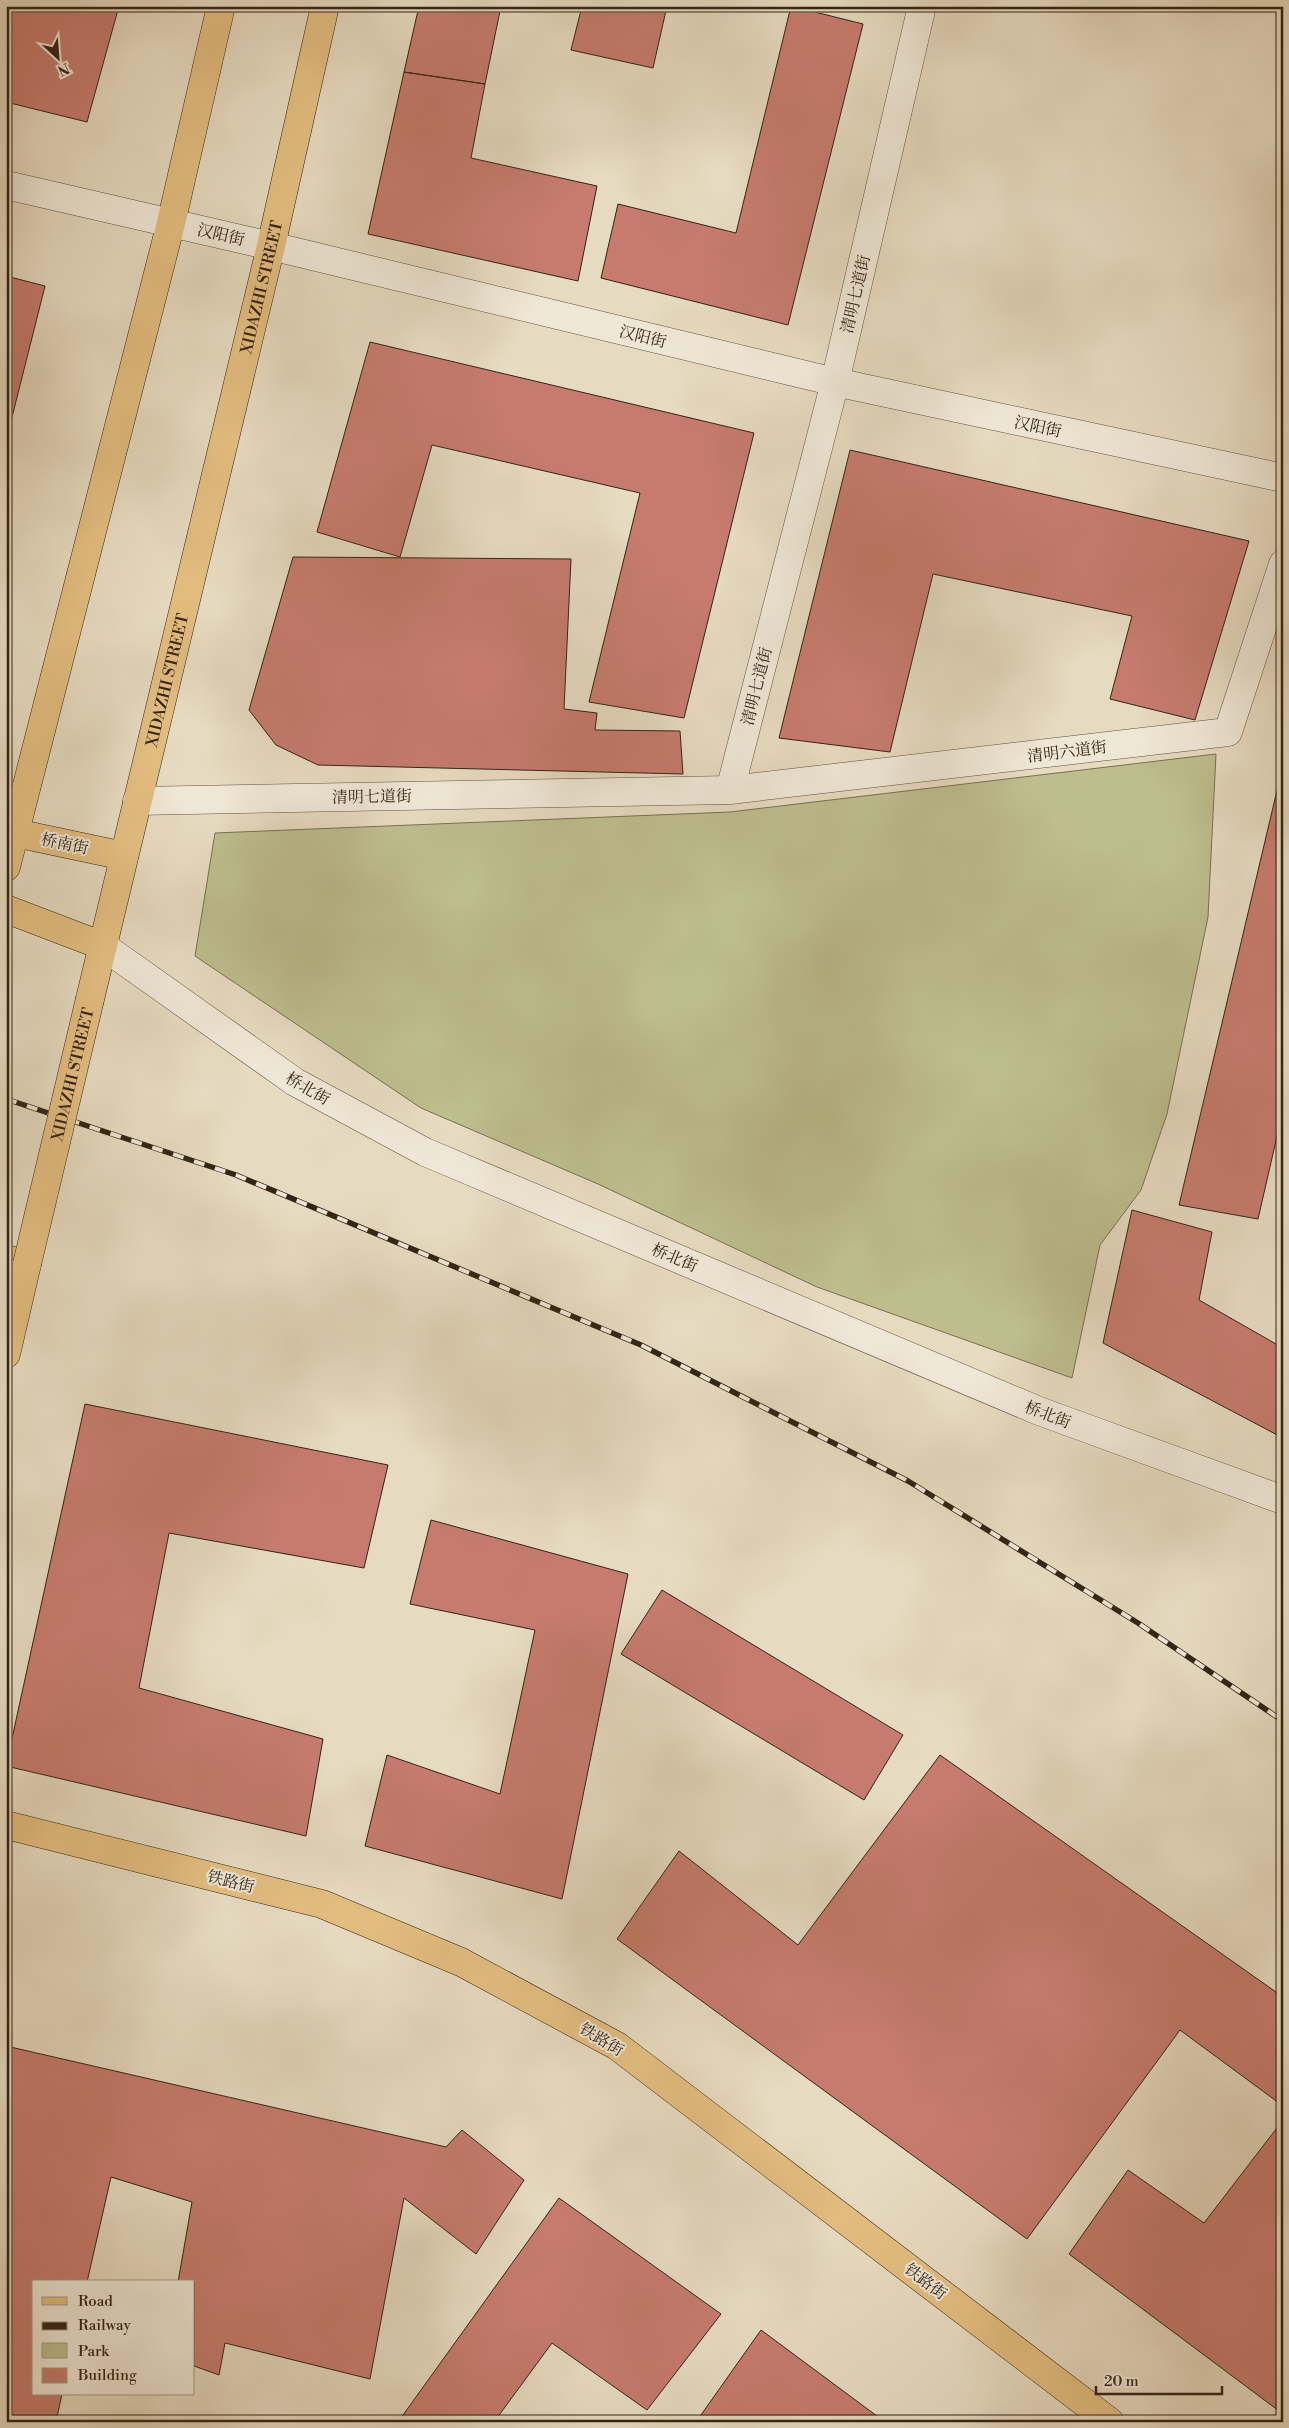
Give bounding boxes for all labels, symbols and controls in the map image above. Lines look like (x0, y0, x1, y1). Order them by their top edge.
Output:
north arrow (32, 32, 82, 82)
text: N (54, 58, 72, 79)
street label: XIDAZHI STREET (236, 219, 287, 357)
street label: 汉阳街 (195, 220, 246, 250)
street label: 清明七道街 (837, 253, 875, 335)
street label: 汉阳街 (617, 321, 668, 352)
street label: 汉阳街 (1012, 412, 1063, 442)
street label: XIDAZHI STREET (142, 612, 193, 750)
street label: 清明七道街 (738, 645, 776, 727)
street label: 清明六道街 (1026, 737, 1108, 767)
street label: 清明七道街 (332, 786, 412, 808)
street label: 桥南街 (39, 829, 90, 859)
street label: XIDAZHI STREET (47, 1006, 99, 1144)
street label: 桥北街 (282, 1068, 333, 1110)
street label: 桥北街 (649, 1239, 701, 1277)
street label: 桥北街 (1022, 1397, 1074, 1433)
street label: 铁路街 (205, 1866, 256, 1897)
street label: 铁路街 (576, 2019, 627, 2061)
street label: 铁路街 (900, 2259, 951, 2304)
legend (32, 2280, 195, 2396)
text: Road (78, 2292, 113, 2311)
text: Railway (78, 2316, 132, 2335)
text: Park (78, 2342, 110, 2361)
scale bar (1096, 2363, 1223, 2395)
text: Building (77, 2366, 137, 2385)
text: 20 m (1104, 2372, 1139, 2391)

